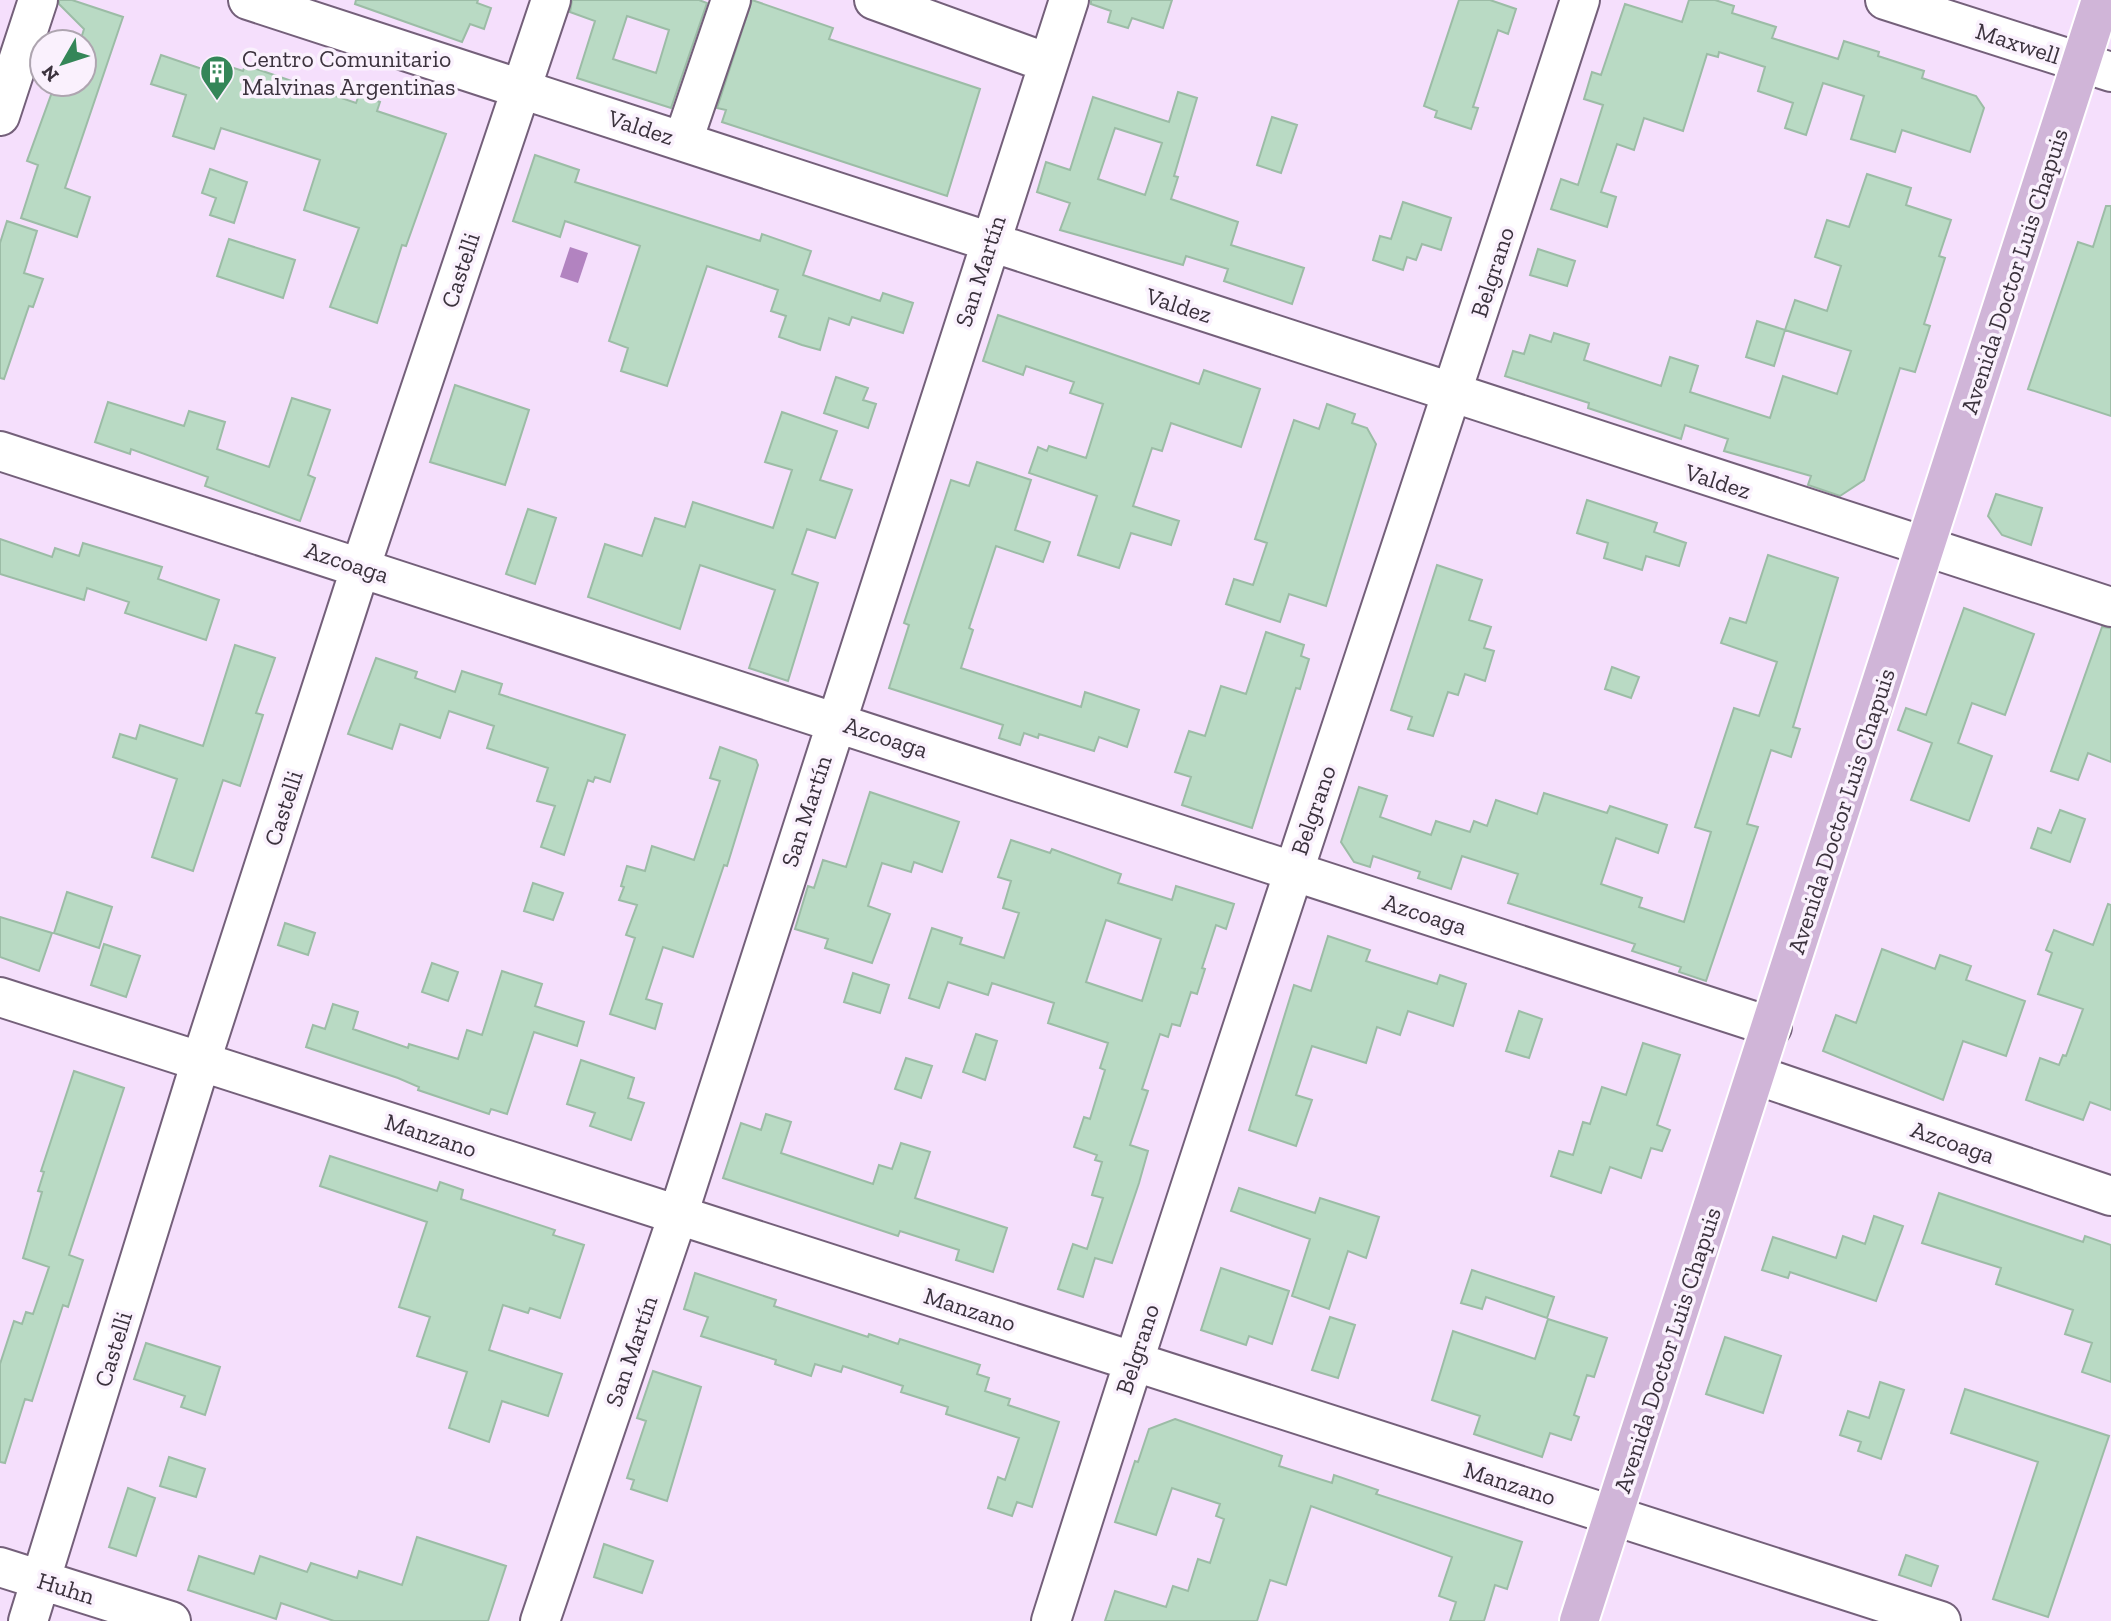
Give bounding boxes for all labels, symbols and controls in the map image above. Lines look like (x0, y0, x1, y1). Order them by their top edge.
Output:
street label: Maxwell (1972, 16, 2064, 70)
north arrow (28, 28, 98, 98)
place label: Centro Comunitario Malvinas Argentinas (242, 44, 455, 101)
building icon: Centro Comunitario Malvinas Argentinas (198, 53, 236, 102)
text: N (37, 61, 64, 86)
street label: Valdez (603, 102, 678, 151)
street label: Avenida Doctor Luis Chapuis (1954, 125, 2074, 417)
street label: San Martín (948, 211, 1012, 330)
street label: Belgrano (1464, 223, 1520, 321)
street label: Castelli (434, 229, 486, 311)
street label: Valdez (1141, 280, 1216, 329)
street label: Valdez (1680, 456, 1755, 505)
street label: Azcoaga (301, 535, 393, 589)
street label: Avenida Doctor Luis Chapuis (1781, 665, 1901, 957)
street label: Azcoaga (840, 710, 932, 764)
street label: San Martín (774, 751, 838, 870)
street label: Belgrano (1284, 761, 1342, 859)
street label: Castelli (257, 767, 309, 849)
street label: Azcoaga (1379, 887, 1471, 941)
street label: Manzano (381, 1107, 481, 1163)
street label: Azcoaga (1907, 1114, 1999, 1170)
street label: Avenida Doctor Luis Chapuis (1607, 1204, 1727, 1496)
street label: Manzano (920, 1281, 1020, 1337)
street label: San Martín (598, 1291, 664, 1410)
street label: Belgrano (1109, 1300, 1165, 1398)
street label: Castelli (88, 1308, 138, 1390)
street label: Manzano (1460, 1455, 1560, 1511)
street label: Huhn (34, 1566, 98, 1610)

